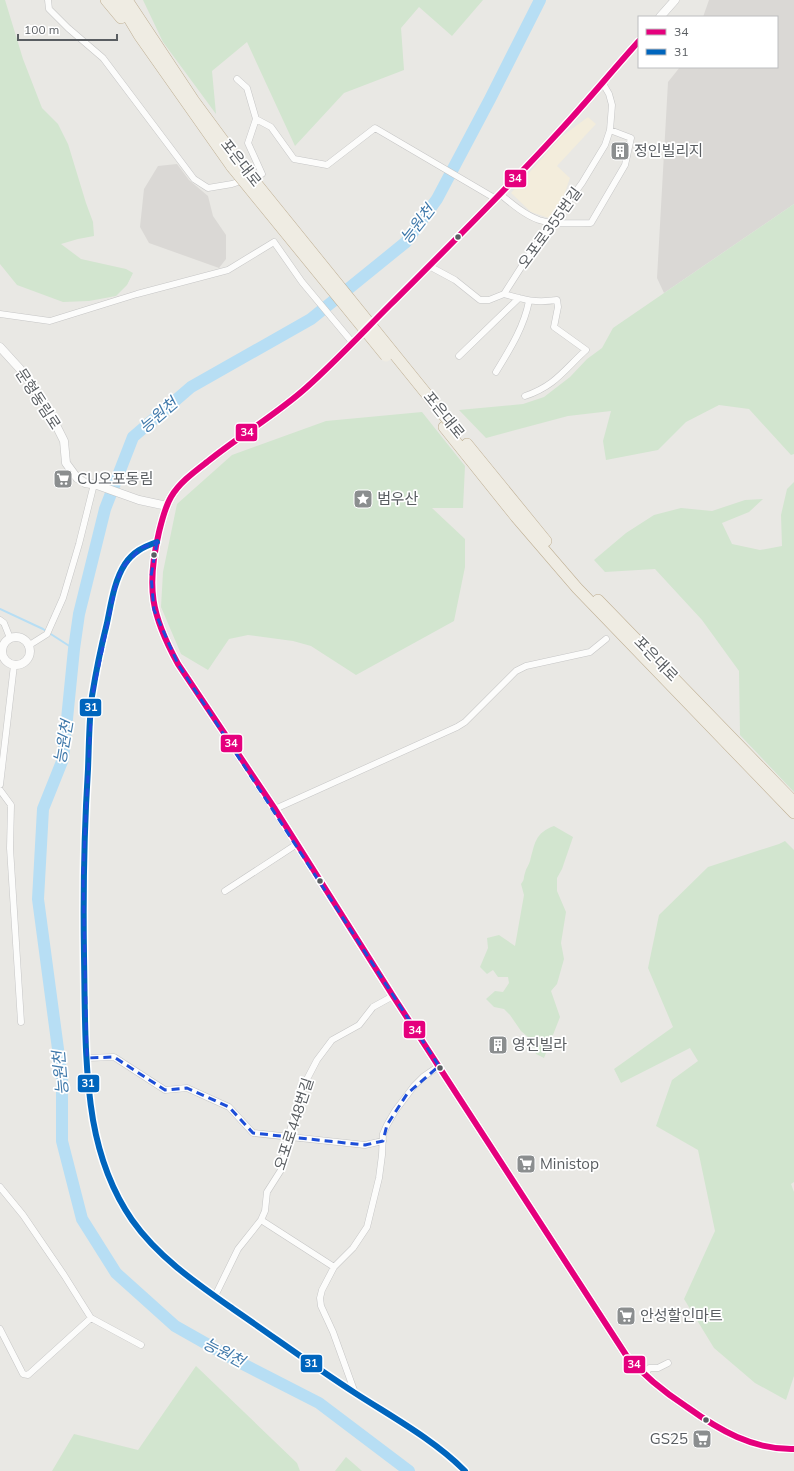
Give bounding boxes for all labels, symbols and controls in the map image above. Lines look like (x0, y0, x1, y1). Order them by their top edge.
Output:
scale bar (18, 16, 117, 42)
legend (638, 16, 778, 68)
text: 100 m (24, 22, 59, 37)
text: 34 (674, 24, 688, 39)
text: 31 (674, 44, 688, 59)
street label: 포은대로 (217, 135, 266, 190)
building icon: 정인빌리지 (609, 140, 631, 162)
place label: 정인빌리지 (634, 141, 703, 160)
line badge: 34 (504, 169, 527, 188)
text: 34 (508, 171, 522, 185)
street label: 오포로355번길 (514, 183, 585, 272)
water label: 능원천 (396, 199, 440, 248)
unlabelled marker (453, 232, 463, 242)
street label: 문형동림로 (12, 365, 65, 433)
street label: 포은대로 (420, 387, 469, 442)
water label: 능원천 (135, 391, 183, 437)
line badge: 34 (235, 423, 258, 442)
text: 34 (240, 425, 254, 439)
supermarket icon: CU오포동림 (52, 468, 74, 490)
place label: CU오포동림 (77, 469, 153, 488)
place icon: 범우산 (352, 488, 374, 510)
place label: 범우산 (377, 489, 419, 508)
unlabelled marker (149, 550, 159, 560)
street label: 포은대로 (630, 632, 682, 685)
line badge: 31 (79, 698, 102, 717)
text: 31 (84, 700, 98, 714)
water label: 능원천 (49, 716, 77, 765)
line badge: 34 (220, 734, 243, 753)
text: 34 (224, 736, 238, 750)
unlabelled marker (315, 876, 325, 886)
line badge: 34 (403, 1020, 426, 1039)
text: 34 (408, 1023, 422, 1037)
building icon: 영진빌라 (487, 1034, 509, 1056)
place label: 영진빌라 (512, 1035, 567, 1054)
water label: 능원천 (48, 1048, 72, 1096)
unlabelled marker (435, 1063, 445, 1073)
line badge: 31 (77, 1074, 100, 1093)
street label: 오포로448번길 (270, 1075, 317, 1172)
text: 31 (81, 1076, 95, 1090)
supermarket icon: Ministop (515, 1153, 537, 1175)
place label: Ministop (540, 1154, 599, 1173)
supermarket icon: 안성할인마트 (615, 1305, 637, 1327)
place label: 안성할인마트 (640, 1306, 723, 1325)
water label: 능원천 (200, 1333, 250, 1372)
line badge: 31 (300, 1354, 323, 1373)
line badge: 34 (623, 1355, 646, 1374)
text: 31 (304, 1356, 318, 1370)
text: 34 (627, 1357, 641, 1371)
unlabelled marker (701, 1415, 711, 1425)
supermarket icon: GS25 (691, 1428, 713, 1450)
place label: GS25 (650, 1429, 688, 1448)

